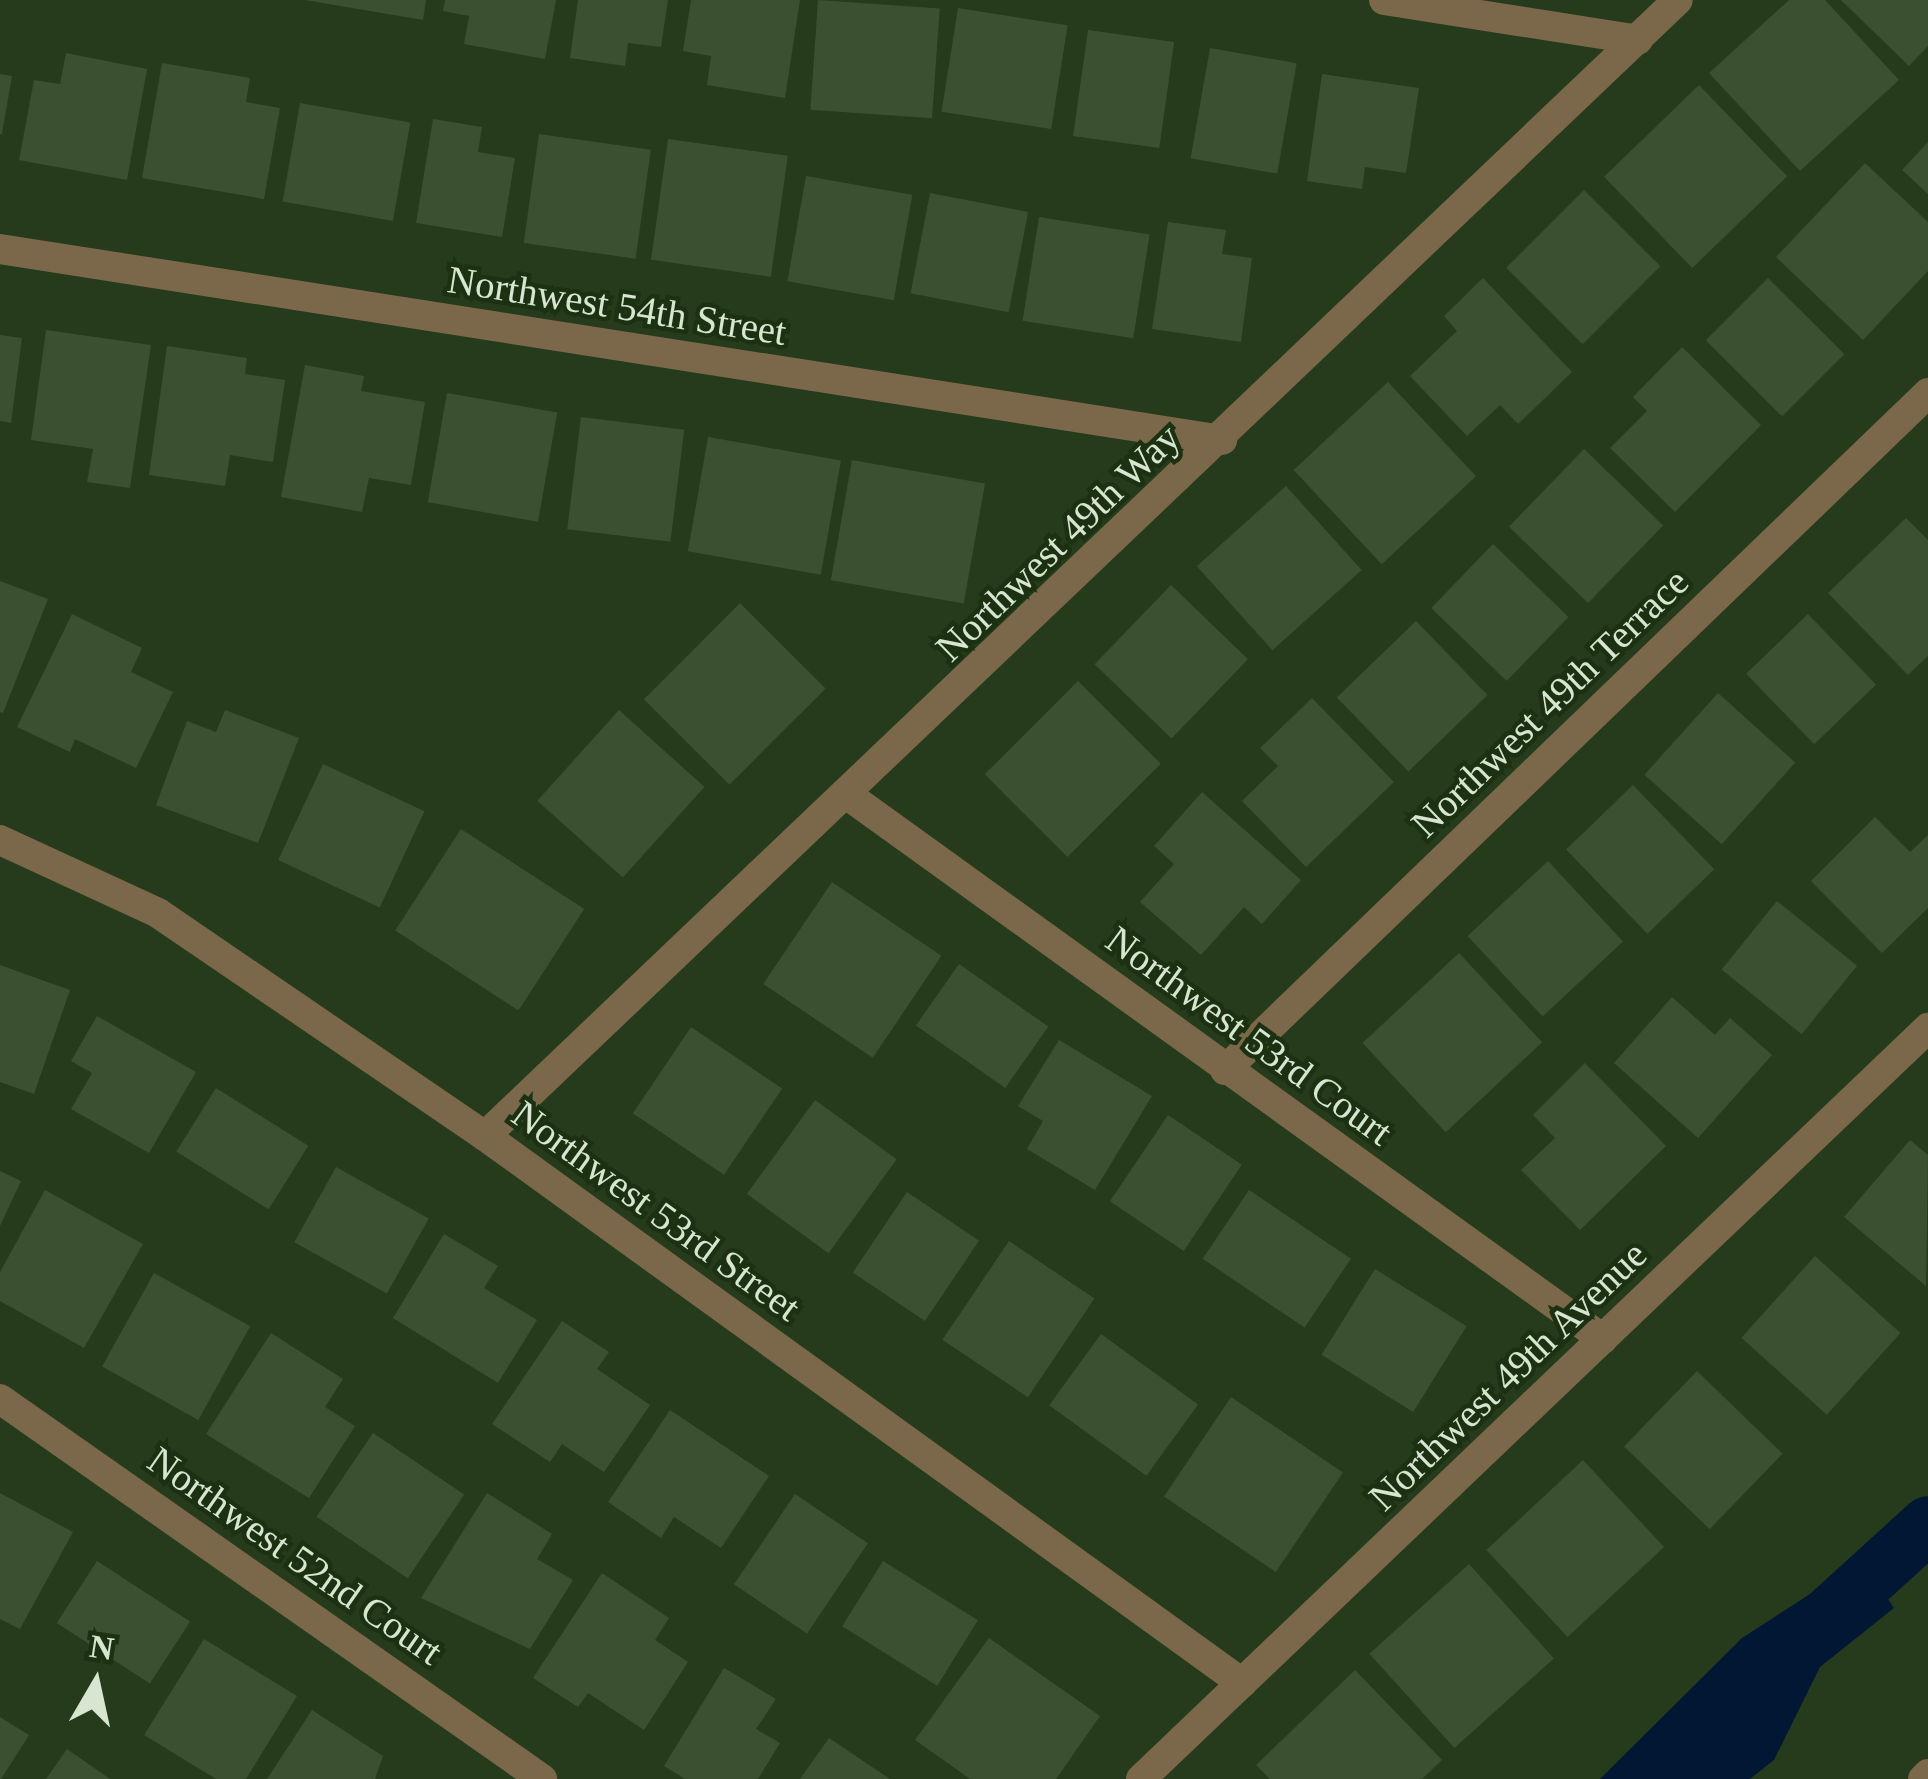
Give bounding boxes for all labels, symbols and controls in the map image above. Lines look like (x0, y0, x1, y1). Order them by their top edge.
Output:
street label: Northwest 54th Street (444, 256, 790, 356)
street label: Northwest 49th Way (926, 414, 1190, 672)
street label: Northwest 49th Terrace (1402, 558, 1698, 848)
street label: Northwest 53rd Court (1097, 916, 1401, 1156)
street label: Northwest 53rd Street (503, 1091, 809, 1331)
street label: Northwest 49th Avenue (1359, 1231, 1657, 1521)
street label: Northwest 52nd Court (139, 1437, 451, 1675)
north arrow (36, 1623, 156, 1743)
text: N (87, 1628, 116, 1667)

